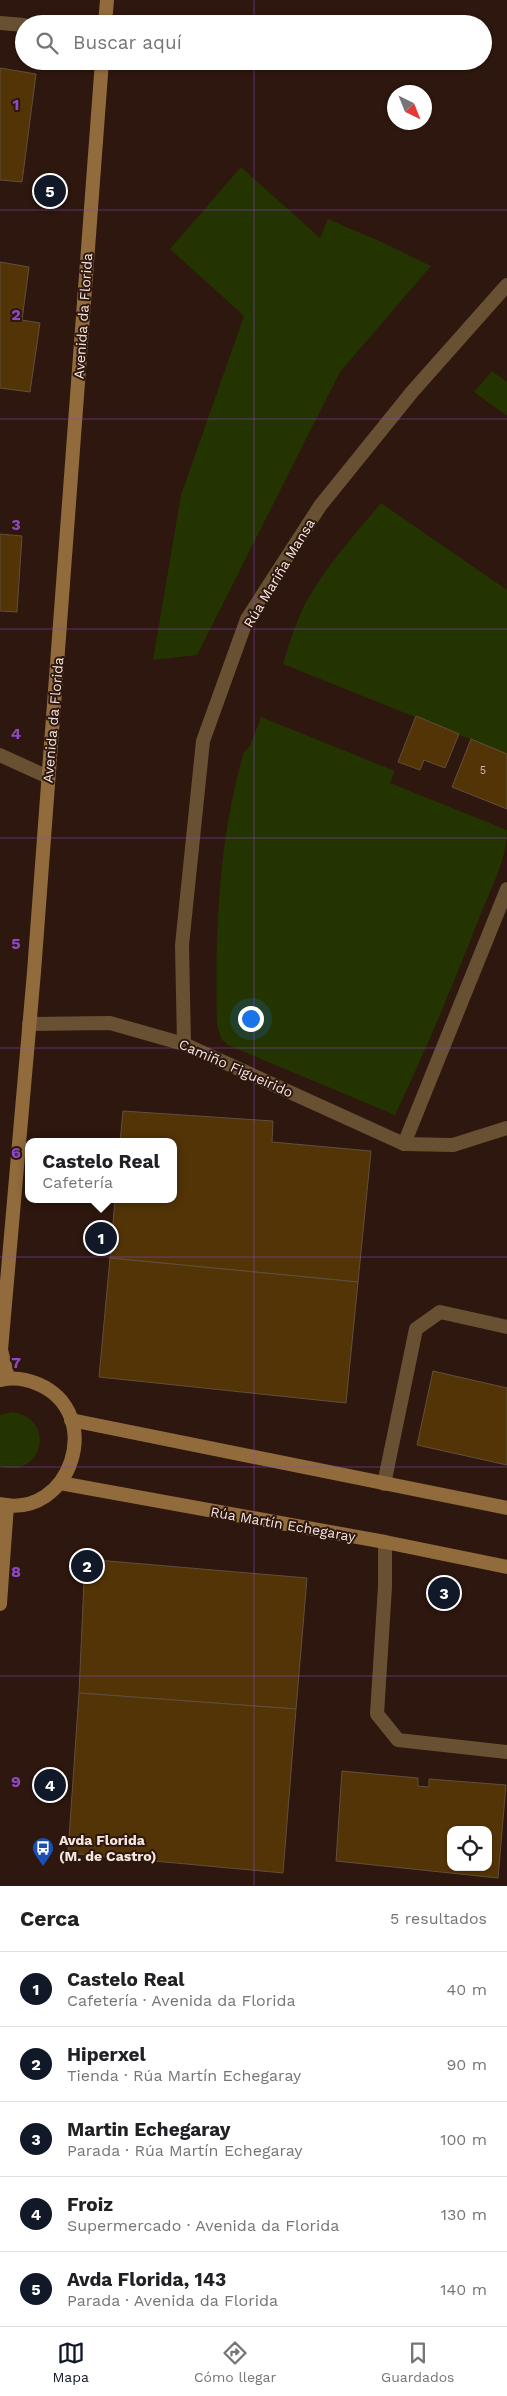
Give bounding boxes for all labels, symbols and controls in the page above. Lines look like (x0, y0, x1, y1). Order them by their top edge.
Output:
search box (15, 15, 492, 70)
icon: search (33, 29, 61, 57)
text: Buscar aquí (73, 31, 182, 54)
north arrow (387, 85, 432, 130)
text: 1 (13, 95, 19, 114)
pin: 5 (34, 172, 66, 210)
street label: Avenida da Florida (71, 252, 95, 380)
text: 2 (11, 305, 21, 324)
text: 3 (11, 515, 21, 534)
street label: Rúa Mariña Mansa (240, 516, 318, 630)
street label: Avenida da Florida (40, 656, 66, 784)
text: 4 (11, 724, 21, 743)
house number: 5 (480, 764, 486, 777)
text: 5 (11, 934, 21, 953)
your location (238, 1006, 264, 1032)
street label: Camiño Figueirido (176, 1036, 296, 1100)
popup (25, 1138, 177, 1203)
text: 6 (11, 1143, 21, 1162)
text: Castelo Real (42, 1150, 160, 1173)
text: Cafetería (42, 1173, 113, 1192)
pin: 1 (85, 1219, 117, 1257)
text: 7 (11, 1353, 21, 1372)
street label: Rúa Martín Echegaray (209, 1503, 358, 1545)
pin: 2 (71, 1547, 103, 1585)
text: 8 (11, 1562, 21, 1581)
pin: 3 (428, 1574, 460, 1612)
pin: 4 (34, 1766, 66, 1804)
text: 9 (11, 1772, 21, 1791)
map controls (447, 1826, 492, 1871)
button: locate (447, 1826, 492, 1871)
place label: Avda Florida (M. de Castro) (59, 1832, 157, 1864)
bus stop icon: Avda Florida (M. de Castro) (31, 1836, 55, 1867)
text: Cerca (20, 1906, 79, 1931)
text: 5 resultados (390, 1909, 487, 1928)
text: Castelo Real (67, 1968, 185, 1991)
text: 1 (33, 1980, 39, 1999)
text: 40 m (447, 1980, 487, 1999)
text: Cafetería · Avenida da Florida (67, 1991, 296, 2010)
text: Hiperxel (67, 2043, 146, 2066)
text: 2 (31, 2055, 41, 2074)
text: 90 m (446, 2055, 487, 2074)
text: Tienda · Rúa Martín Echegaray (67, 2066, 301, 2085)
text: Martin Echegaray (67, 2118, 230, 2141)
text: 3 (31, 2130, 41, 2149)
text: 100 m (440, 2130, 487, 2149)
text: Parada · Rúa Martín Echegaray (67, 2141, 303, 2160)
text: Froiz (67, 2193, 113, 2216)
text: 4 (31, 2205, 41, 2224)
text: 130 m (441, 2205, 487, 2224)
text: Supermercado · Avenida da Florida (67, 2216, 339, 2235)
text: Avda Florida, 143 (67, 2268, 226, 2291)
text: 5 (31, 2280, 41, 2299)
text: 140 m (440, 2280, 487, 2299)
text: Parada · Avenida da Florida (67, 2291, 278, 2310)
tab: Mapa (52, 2339, 89, 2385)
tab: Cómo llegar (194, 2339, 276, 2385)
tab: Guardados (381, 2339, 455, 2385)

